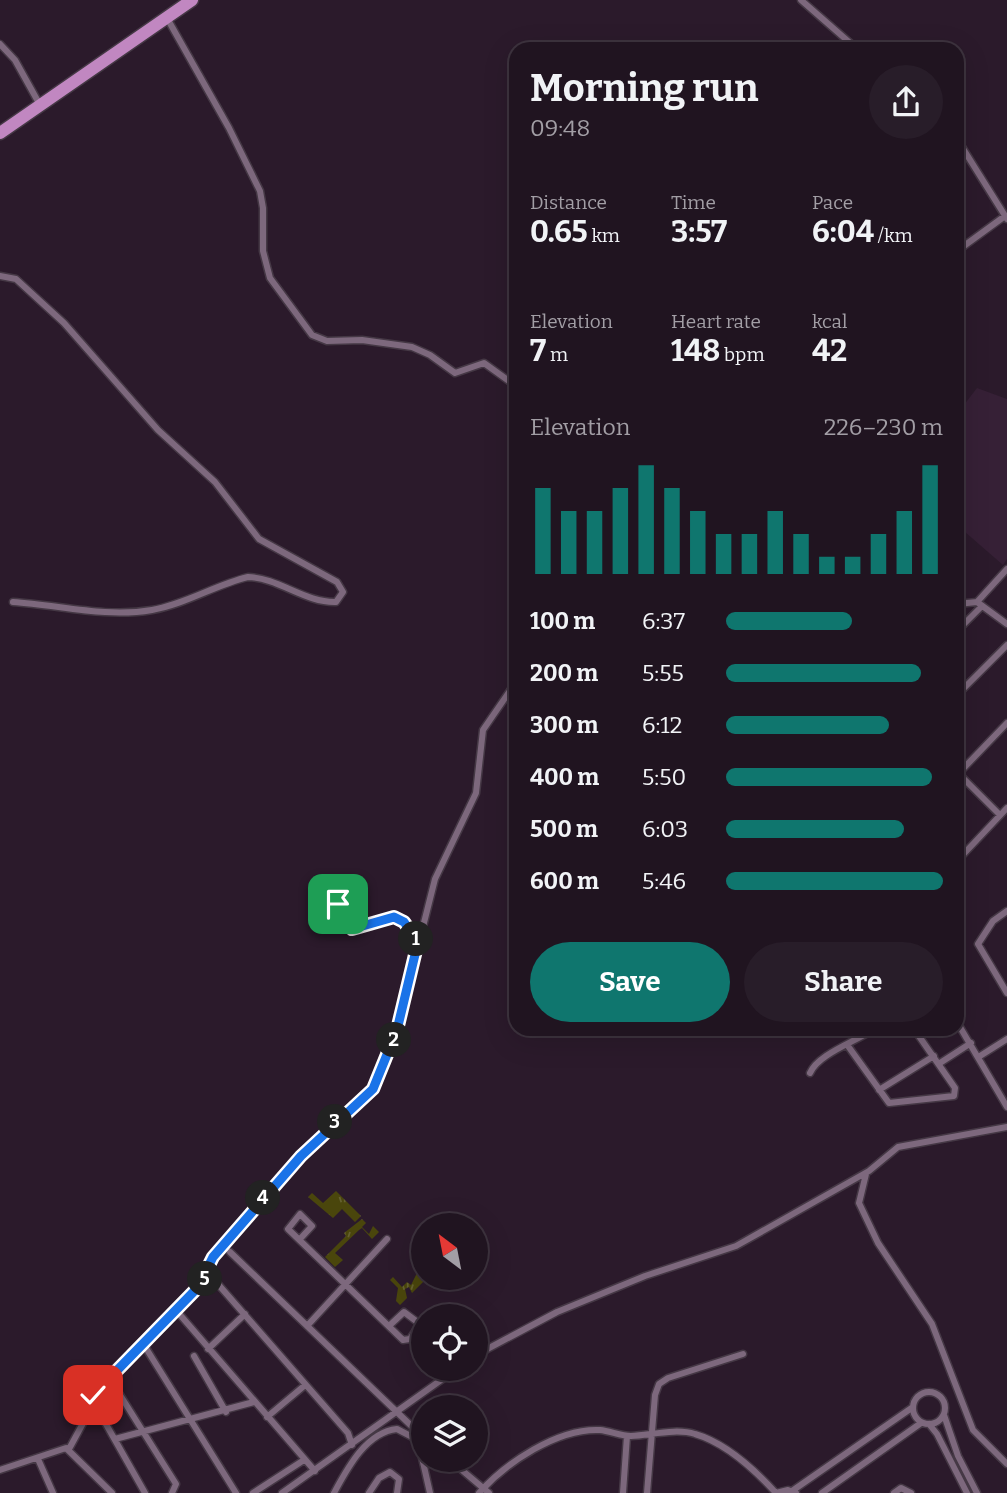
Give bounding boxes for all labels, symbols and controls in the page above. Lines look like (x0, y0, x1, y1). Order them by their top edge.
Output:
text: Morning run (530, 65, 758, 111)
button: share (869, 65, 943, 139)
text: 09:48 (530, 114, 590, 142)
text: Distance (530, 191, 607, 214)
text: Time (671, 191, 716, 214)
text: Pace (812, 191, 853, 214)
text: 0.65 (530, 214, 588, 250)
text: 3:57 (671, 214, 727, 250)
text: 6:04 (812, 214, 874, 250)
text: km (588, 224, 620, 247)
text: /km (874, 224, 913, 247)
text: Elevation (530, 310, 613, 333)
text: Heart rate (671, 310, 761, 333)
text: kcal (812, 310, 847, 333)
text: 7 (530, 333, 546, 369)
text: 148 (671, 333, 720, 369)
text: 42 (812, 333, 847, 369)
text: m (546, 343, 568, 366)
text: bpm (720, 343, 765, 366)
text: Elevation (530, 413, 630, 441)
text: 226–230 m (824, 413, 943, 441)
text: 100 m (530, 607, 595, 635)
text: 6:37 (642, 607, 685, 635)
text: 200 m (530, 659, 598, 687)
text: 5:55 (642, 659, 684, 687)
text: 300 m (530, 711, 599, 739)
text: 6:12 (642, 711, 682, 739)
text: 400 m (530, 763, 599, 791)
text: 5:50 (642, 763, 686, 791)
text: 500 m (530, 815, 598, 843)
text: 6:03 (642, 815, 688, 843)
text: 600 m (530, 867, 599, 895)
text: 5:46 (642, 867, 686, 895)
pin (308, 874, 368, 934)
icon: arrive (319, 885, 357, 923)
pin: 1 (398, 922, 434, 956)
text: 1 (411, 927, 420, 950)
button: Save (530, 942, 730, 1022)
button: Share (744, 942, 943, 1022)
pin: 2 (376, 1023, 412, 1058)
text: 2 (388, 1028, 399, 1051)
pin: 3 (318, 1104, 352, 1140)
text: 3 (329, 1110, 340, 1133)
pin: 4 (246, 1180, 280, 1216)
text: 4 (257, 1186, 268, 1209)
north arrow (411, 1213, 488, 1290)
map controls (411, 1213, 488, 1472)
pin: 5 (188, 1262, 222, 1296)
text: 5 (199, 1267, 210, 1290)
button: locate (411, 1304, 488, 1381)
pin (63, 1365, 123, 1425)
icon: check (74, 1376, 112, 1414)
button: layers (411, 1395, 488, 1472)

